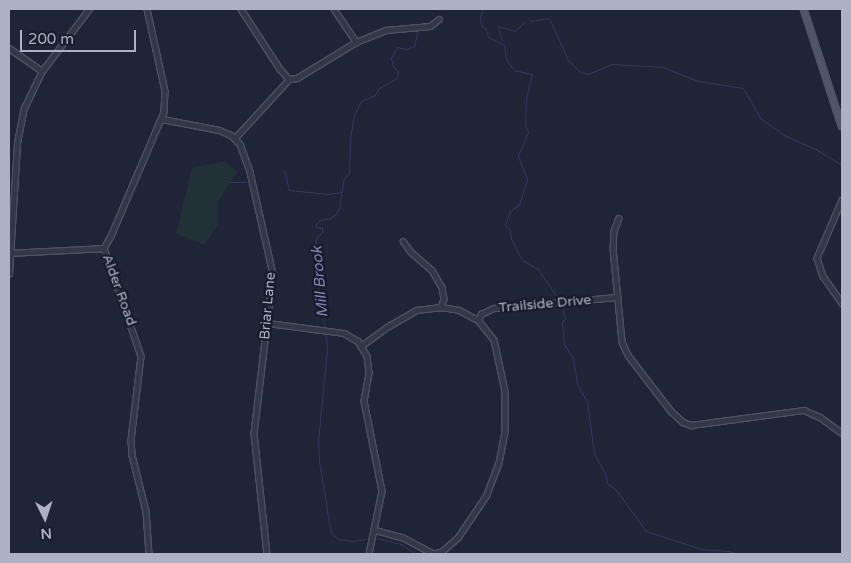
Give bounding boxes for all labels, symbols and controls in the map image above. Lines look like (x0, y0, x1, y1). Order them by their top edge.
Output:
scale bar (22, 20, 139, 52)
text: 200 m (28, 30, 74, 48)
water label: Mill Brook (308, 246, 332, 318)
street label: Alder Road (98, 252, 140, 328)
street label: Briar Lane (257, 272, 279, 340)
street label: Trailside Drive (498, 292, 592, 316)
north arrow (20, 493, 70, 543)
text: N (40, 525, 52, 542)

